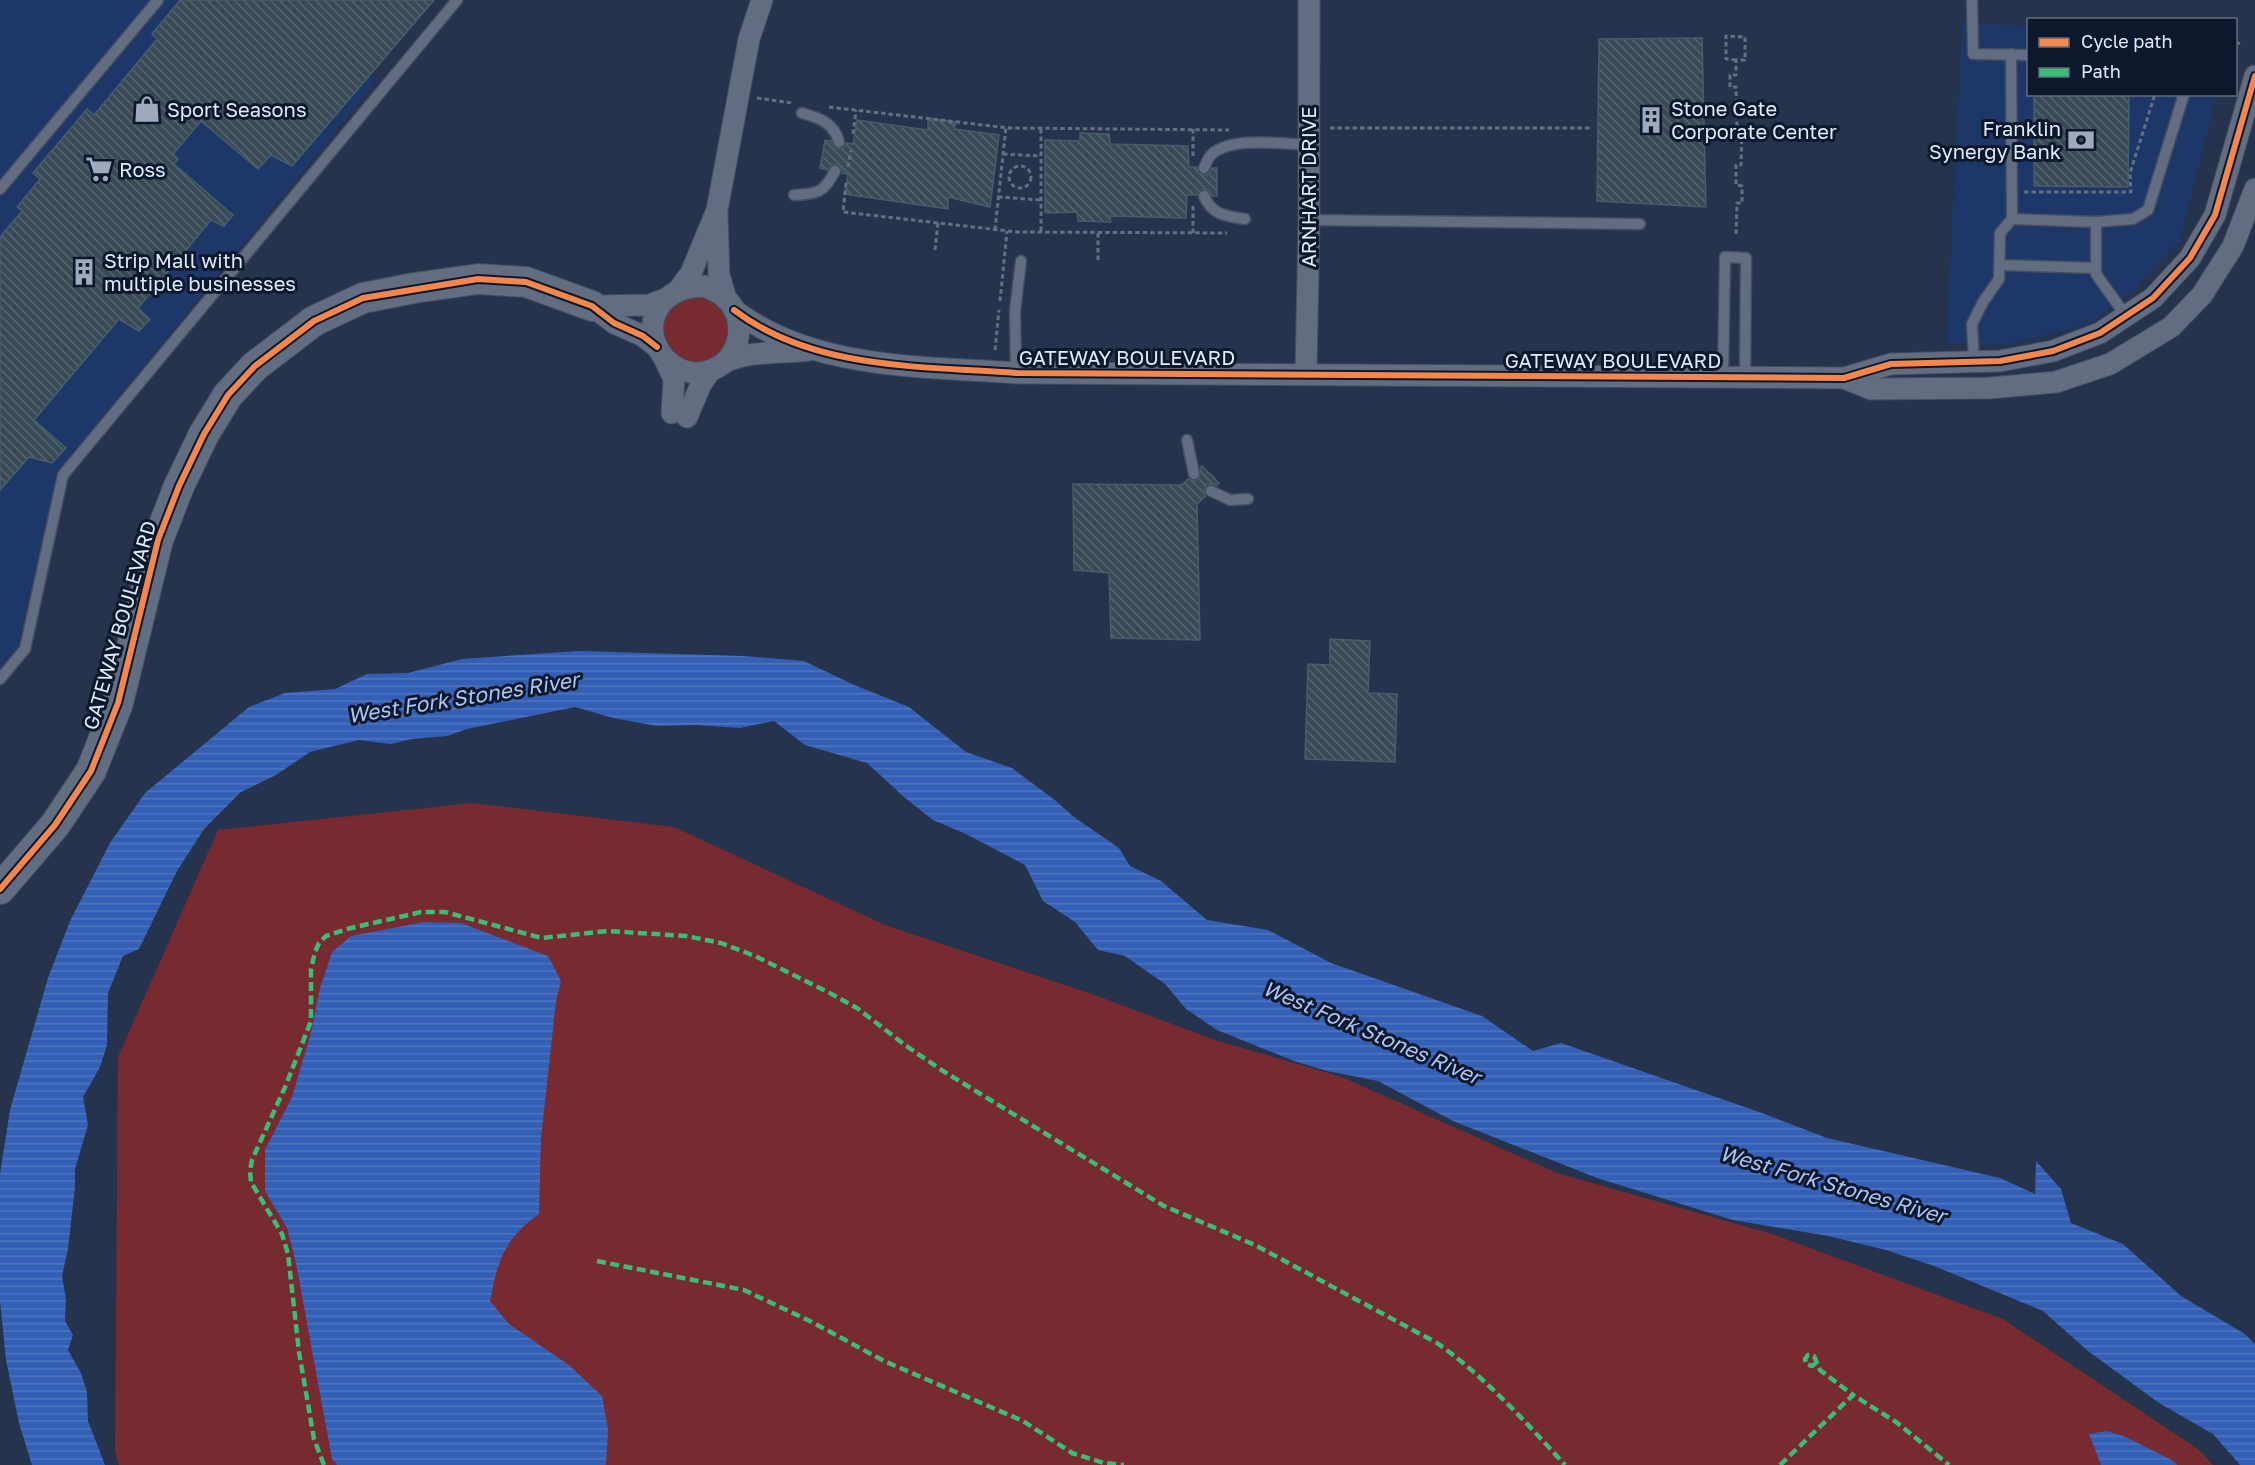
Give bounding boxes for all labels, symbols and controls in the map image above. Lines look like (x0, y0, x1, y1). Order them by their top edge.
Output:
legend (2027, 18, 2237, 96)
text: Cycle path (2081, 30, 2173, 52)
text: Path (2081, 60, 2121, 82)
shop icon: Sport Seasons (132, 94, 162, 124)
place label: Stone Gate Corporate Center (1671, 96, 1837, 143)
place label: Sport Seasons (167, 97, 307, 121)
building icon: Stone Gate Corporate Center (1636, 105, 1666, 135)
street label: ARNHART DRIVE (1296, 106, 1320, 268)
place label: Franklin Synergy Bank (1929, 116, 2061, 163)
bank icon: Franklin Synergy Bank (2066, 125, 2096, 155)
supermarket icon: Ross (84, 154, 114, 184)
place label: Ross (119, 157, 166, 181)
place label: Strip Mall with multiple businesses (104, 248, 296, 295)
building icon: Strip Mall with multiple businesses (69, 257, 99, 287)
street label: GATEWAY BOULEVARD (1019, 345, 1235, 369)
street label: GATEWAY BOULEVARD (1505, 348, 1721, 372)
street label: GATEWAY BOULEVARD (78, 518, 160, 732)
water label: West Fork Stones River (346, 665, 583, 728)
water label: West Fork Stones River (1259, 974, 1487, 1091)
water label: West Fork Stones River (1717, 1139, 1952, 1229)

